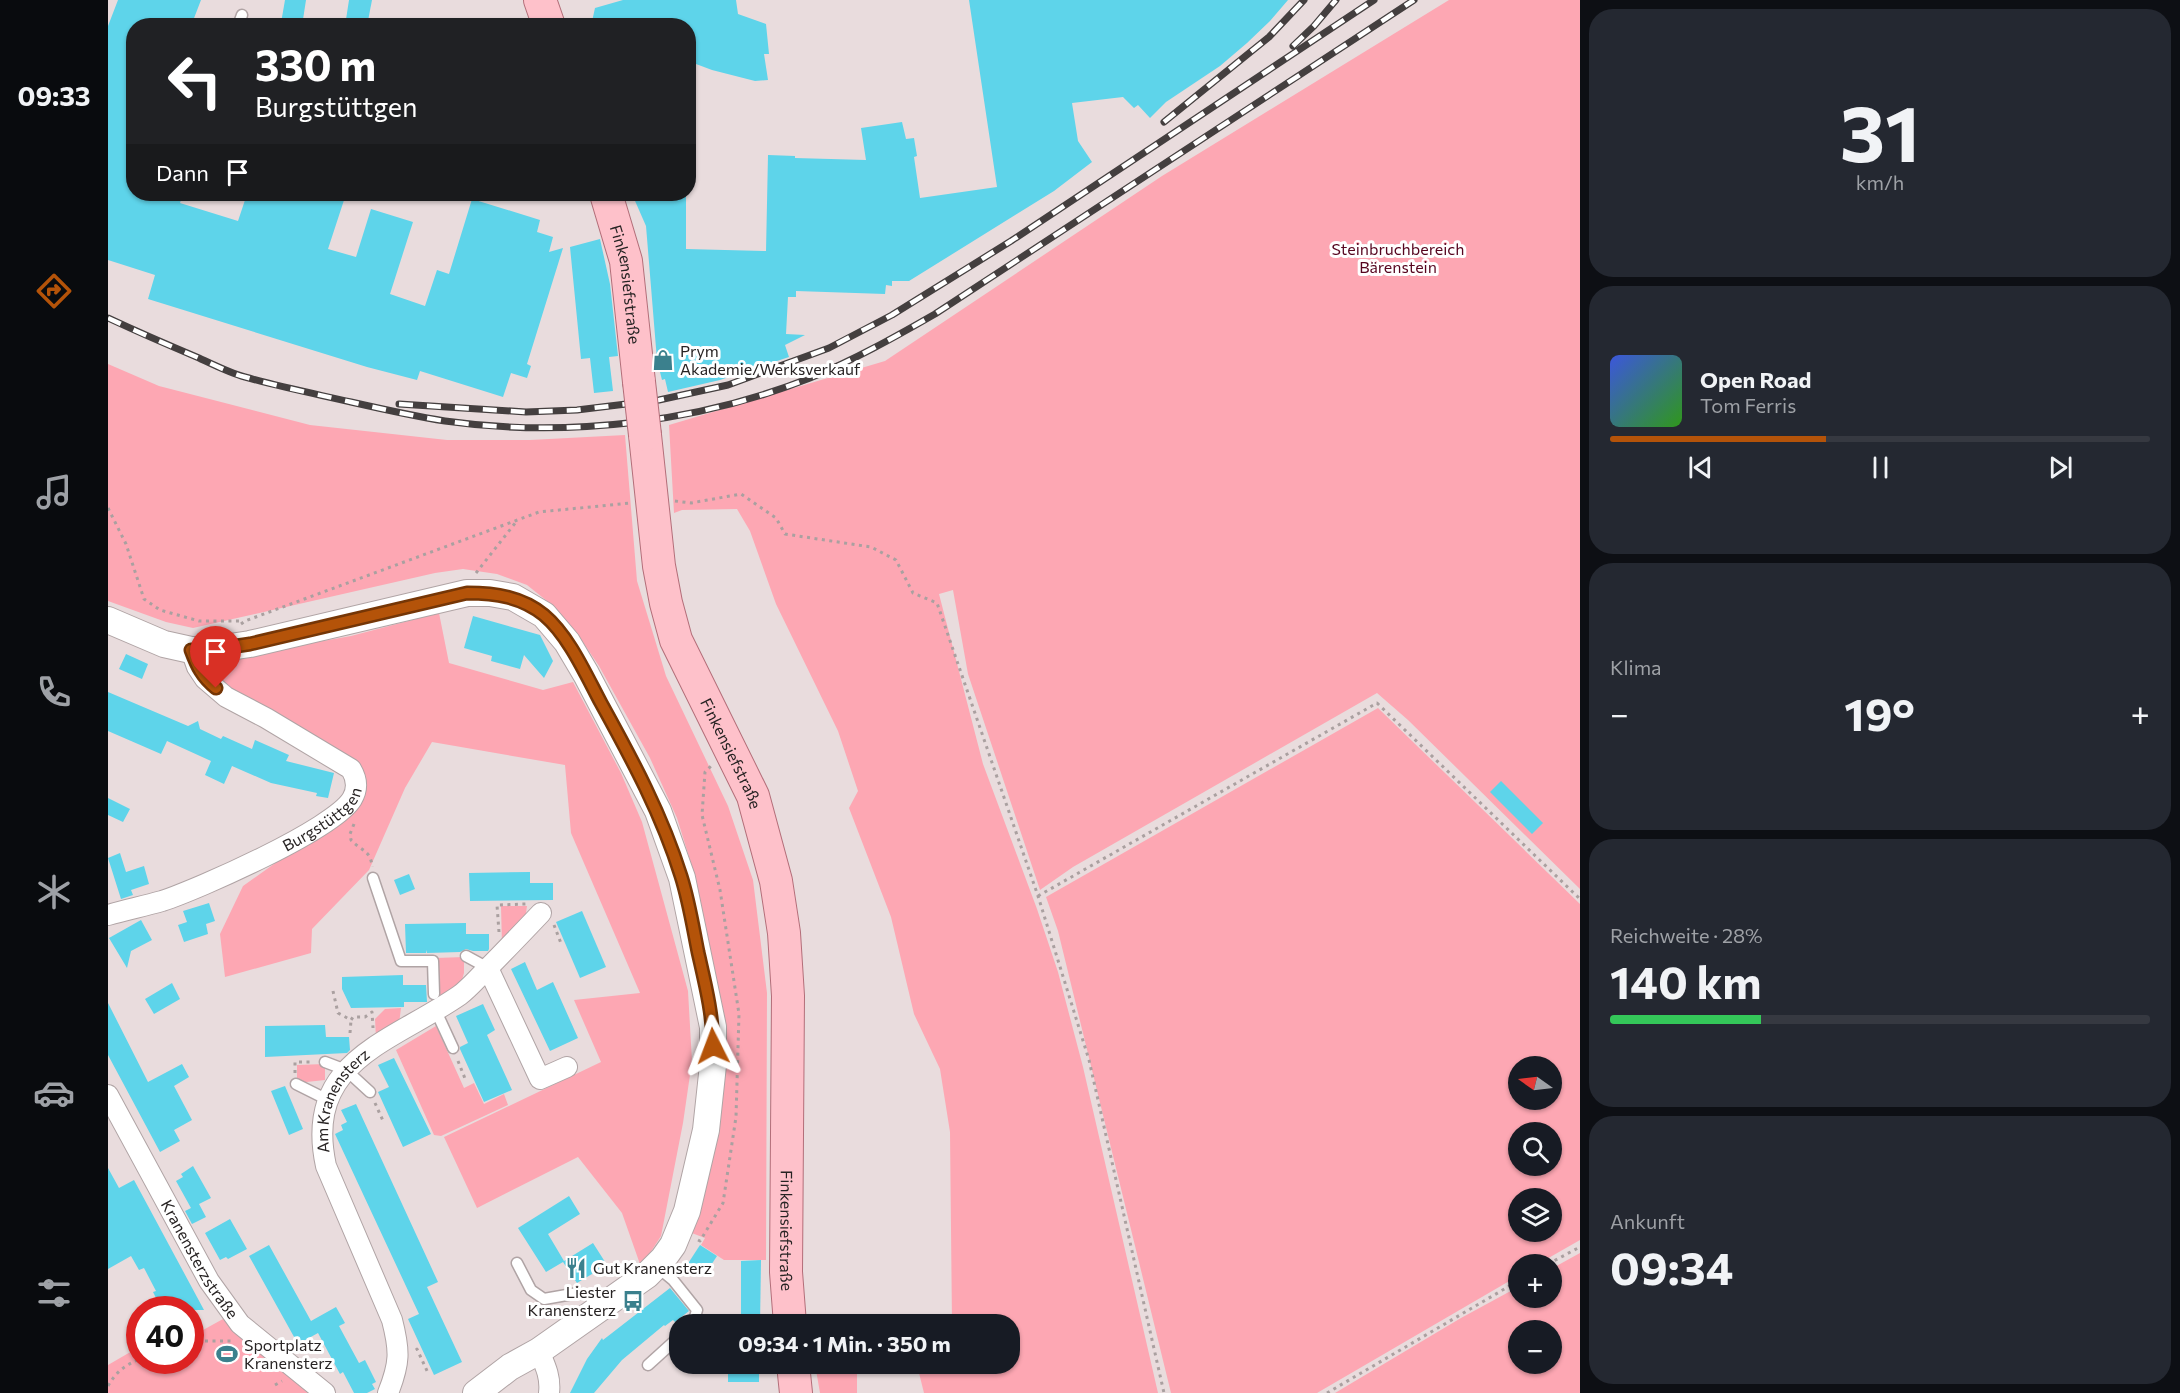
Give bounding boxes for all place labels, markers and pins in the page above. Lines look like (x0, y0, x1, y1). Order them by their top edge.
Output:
place label: Prym Akademie/Werksverkauf (680, 341, 861, 378)
shop icon: Prym Akademie/Werksverkauf (651, 348, 675, 372)
pin (190, 626, 241, 688)
restaurant icon: Gut Kranensterz (564, 1256, 588, 1280)
place label: Gut Kranensterz (593, 1258, 712, 1277)
place label: Liester Kranensterz (527, 1282, 617, 1319)
bus stop icon: Liester Kranensterz (621, 1289, 645, 1313)
place label: Sportplatz Kranensterz (244, 1335, 333, 1372)
sports icon: Sportplatz Kranensterz (215, 1342, 239, 1366)

